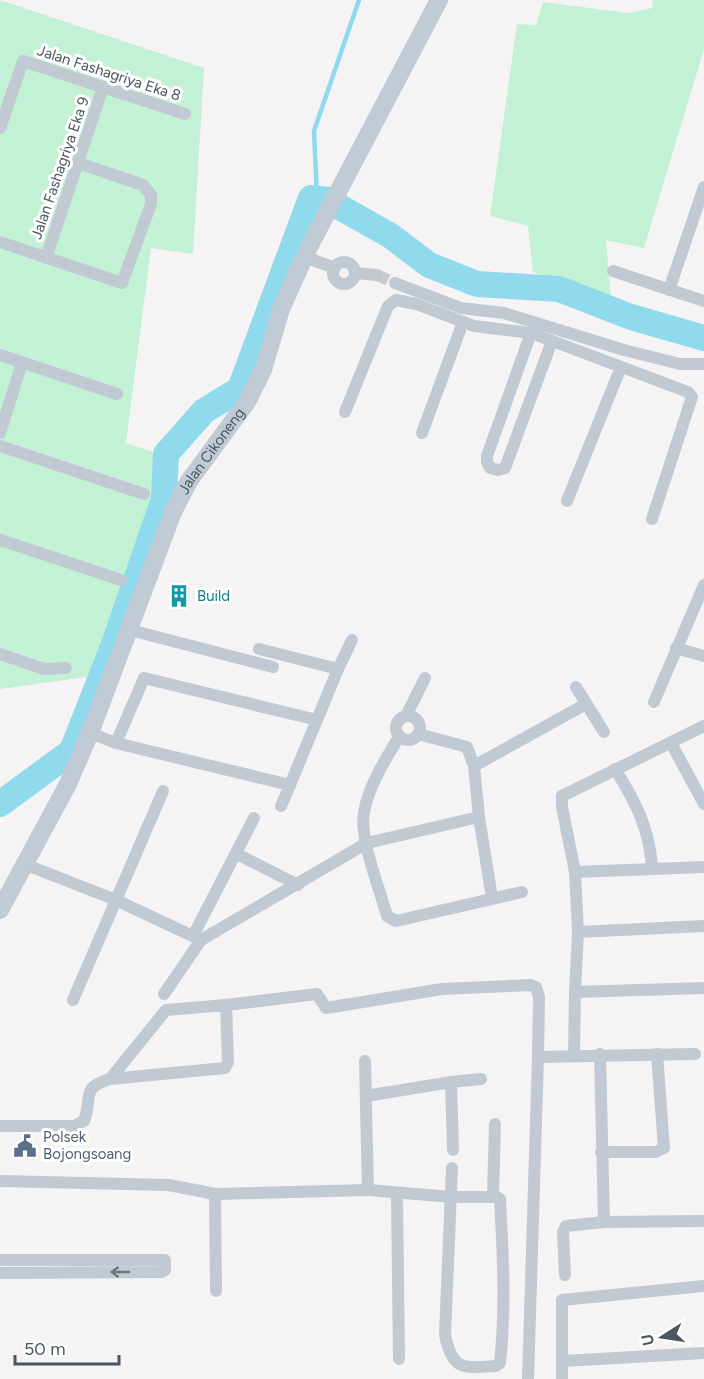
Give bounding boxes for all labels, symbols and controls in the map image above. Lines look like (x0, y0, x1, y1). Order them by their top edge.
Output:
street label: Jalan Fashagriya Eka 8 (35, 41, 183, 105)
street label: Jalan Fashagriya Eka 9 (27, 94, 93, 242)
street label: Jalan Cikoneng (175, 404, 249, 497)
building icon: Build (166, 583, 192, 609)
place label: Build (197, 587, 230, 605)
place label: Polsek Bojongsoang (43, 1128, 131, 1163)
public building icon: Polsek Bojongsoang (12, 1133, 38, 1159)
one-way arrow (111, 1266, 131, 1278)
north arrow (632, 1307, 692, 1367)
scale bar (15, 1328, 118, 1366)
text: U (637, 1333, 658, 1347)
text: 50 m (24, 1338, 66, 1360)

